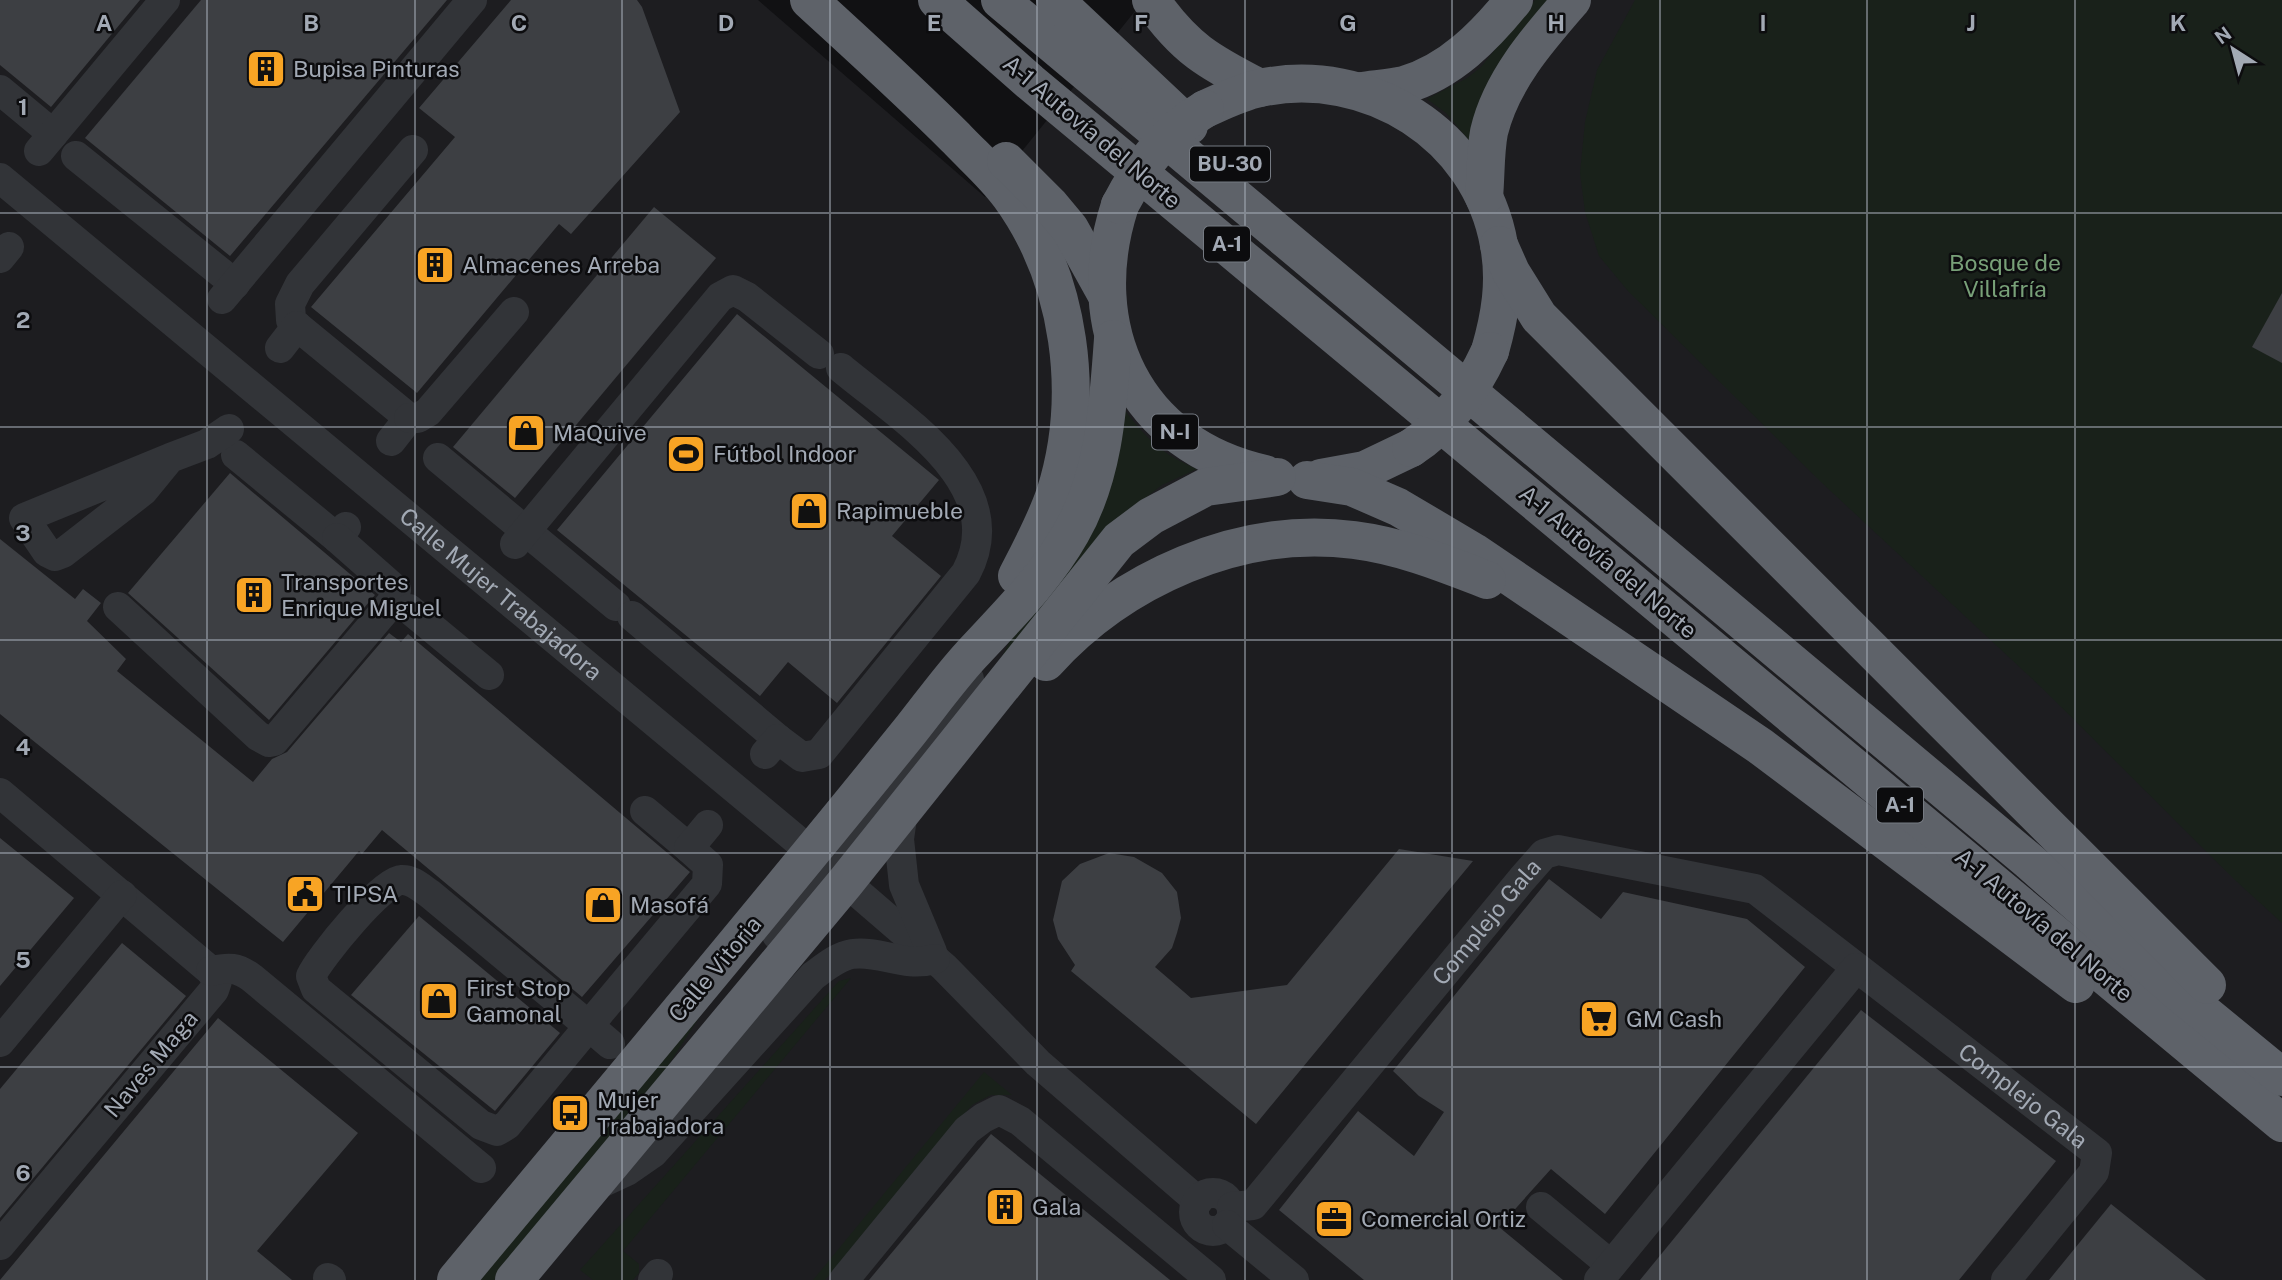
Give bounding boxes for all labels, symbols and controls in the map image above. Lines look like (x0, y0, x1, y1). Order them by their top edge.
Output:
text: A (96, 9, 113, 36)
text: B (303, 9, 319, 36)
text: C (511, 9, 527, 36)
text: D (718, 9, 734, 36)
text: E (927, 9, 941, 36)
text: F (1134, 9, 1148, 36)
text: G (1339, 9, 1357, 36)
text: H (1547, 9, 1565, 36)
text: I (1759, 9, 1767, 36)
text: J (1966, 9, 1976, 36)
text: K (2170, 9, 2186, 36)
north arrow (2198, 14, 2268, 84)
text: N (2211, 22, 2235, 49)
building icon: Bupisa Pinturas (245, 48, 287, 90)
street label: A-1 Autovía del Norte (998, 49, 1187, 214)
place label: Bupisa Pinturas (293, 55, 460, 82)
text: 1 (18, 93, 28, 120)
road number: BU-30 (1190, 146, 1270, 182)
road number: A-1 (1204, 226, 1250, 262)
building icon: Almacenes Arreba (414, 244, 456, 286)
park label: Bosque de Villafría (1949, 249, 2061, 302)
place label: Almacenes Arreba (462, 251, 660, 278)
text: 2 (16, 306, 30, 333)
shop icon: MaQuive (505, 412, 547, 454)
road number: N-I (1152, 414, 1198, 450)
place label: MaQuive (553, 419, 647, 446)
sports icon: Fútbol Indoor (665, 433, 707, 475)
place label: Fútbol Indoor (713, 440, 857, 467)
street label: A-1 Autovía del Norte (1514, 479, 1703, 644)
shop icon: Rapimueble (788, 490, 830, 532)
place label: Rapimueble (836, 497, 963, 524)
street label: Calle Mujer Trabajadora (394, 502, 608, 685)
text: 3 (15, 519, 31, 546)
place label: Transportes Enrique Miguel (281, 568, 442, 621)
building icon: Transportes Enrique Miguel (233, 574, 275, 616)
text: 4 (15, 733, 31, 760)
road number: A-1 (1877, 788, 1923, 822)
street label: A-1 Autovía del Norte (1950, 842, 2139, 1007)
street label: Complejo Gala (1426, 853, 1546, 990)
public building icon: TIPSA (284, 873, 326, 915)
place label: TIPSA (332, 880, 398, 907)
shop icon: Masofá (582, 884, 624, 926)
place label: Masofá (630, 891, 709, 918)
street label: Calle Vitoria (663, 910, 767, 1027)
text: 5 (15, 946, 31, 973)
place label: First Stop Gamonal (466, 974, 571, 1027)
shop icon: First Stop Gamonal (418, 980, 460, 1022)
supermarket icon: GM Cash (1578, 998, 1620, 1040)
street label: Naves Maga (98, 1005, 203, 1122)
place label: GM Cash (1626, 1005, 1722, 1032)
street label: Complejo Gala (1953, 1037, 2093, 1154)
place label: Mujer Trabajadora (597, 1086, 724, 1139)
bus stop icon: Mujer Trabajadora (549, 1092, 591, 1134)
text: 6 (15, 1159, 31, 1186)
building icon: Gala (984, 1186, 1026, 1228)
place label: Gala (1032, 1193, 1081, 1220)
office icon: Comercial Ortiz (1313, 1198, 1355, 1240)
place label: Comercial Ortiz (1361, 1205, 1526, 1232)

